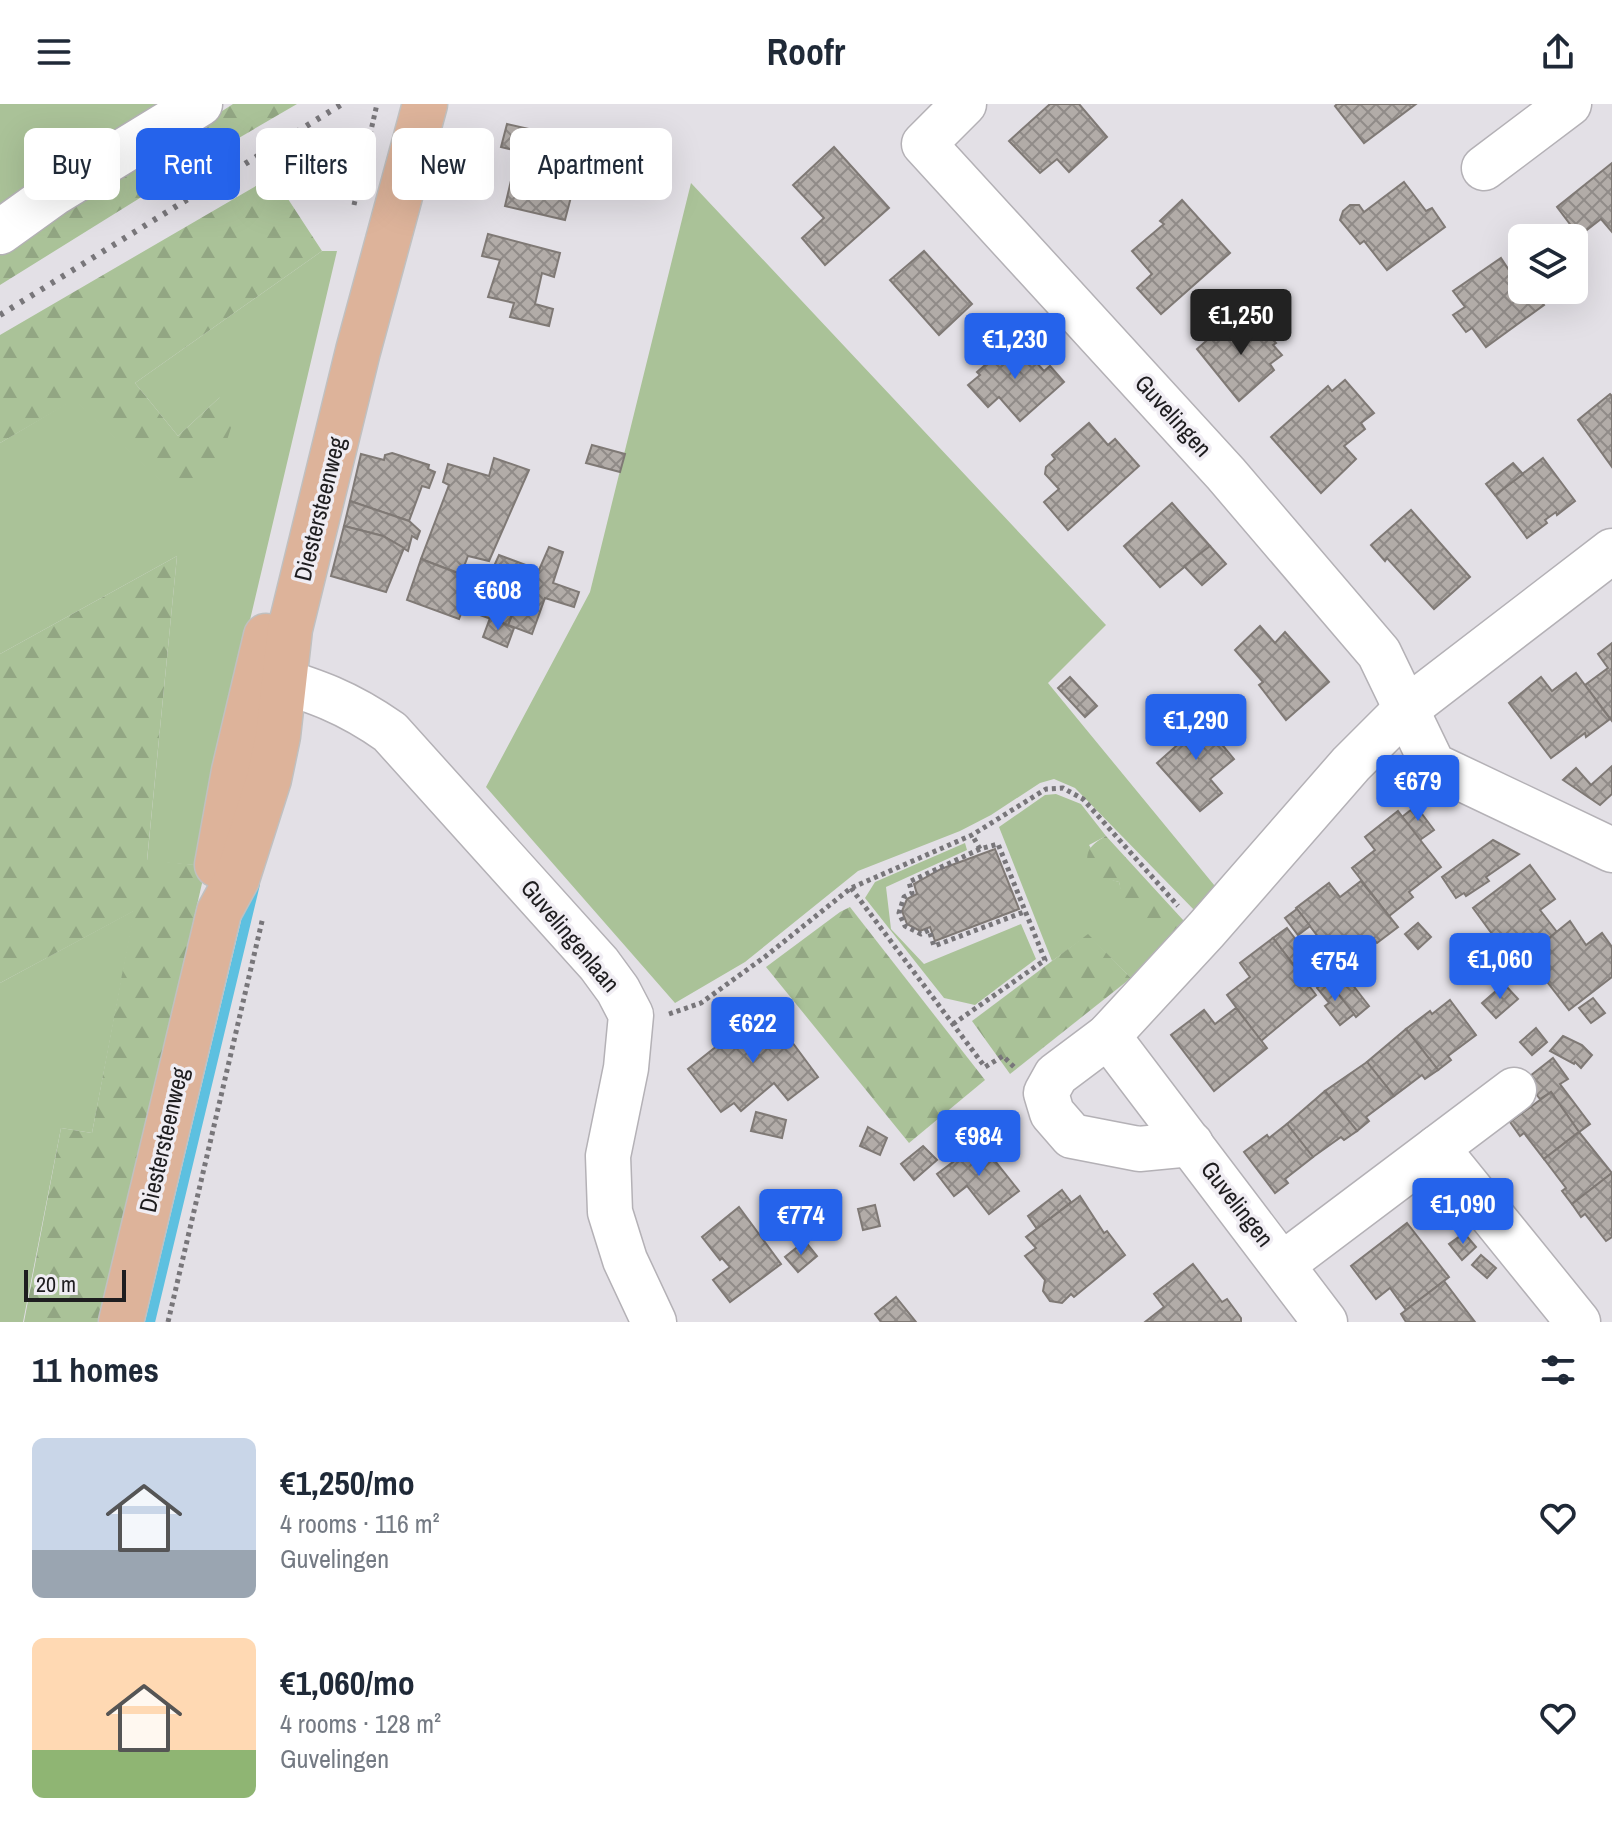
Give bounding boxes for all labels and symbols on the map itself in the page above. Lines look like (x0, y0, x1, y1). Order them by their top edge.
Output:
pin: €1,250 (1176, 289, 1306, 357)
pin: €1,230 (950, 313, 1080, 381)
street label: Guvelingen (1128, 367, 1219, 463)
street label: Diestersteenweg (286, 433, 352, 584)
pin: €608 (451, 564, 545, 632)
pin: €1,290 (1131, 694, 1261, 762)
pin: €679 (1371, 755, 1465, 823)
street label: Guvelingenlaan (514, 872, 627, 998)
pin: €1,060 (1435, 933, 1565, 1001)
pin: €754 (1288, 935, 1382, 1003)
pin: €622 (706, 997, 800, 1065)
street label: Diestersteenweg (131, 1064, 195, 1215)
pin: €984 (932, 1110, 1026, 1178)
street label: Guvelingen (1194, 1154, 1281, 1253)
pin: €1,090 (1398, 1178, 1528, 1246)
pin: €774 (754, 1189, 848, 1257)
scale bar (24, 1266, 126, 1302)

